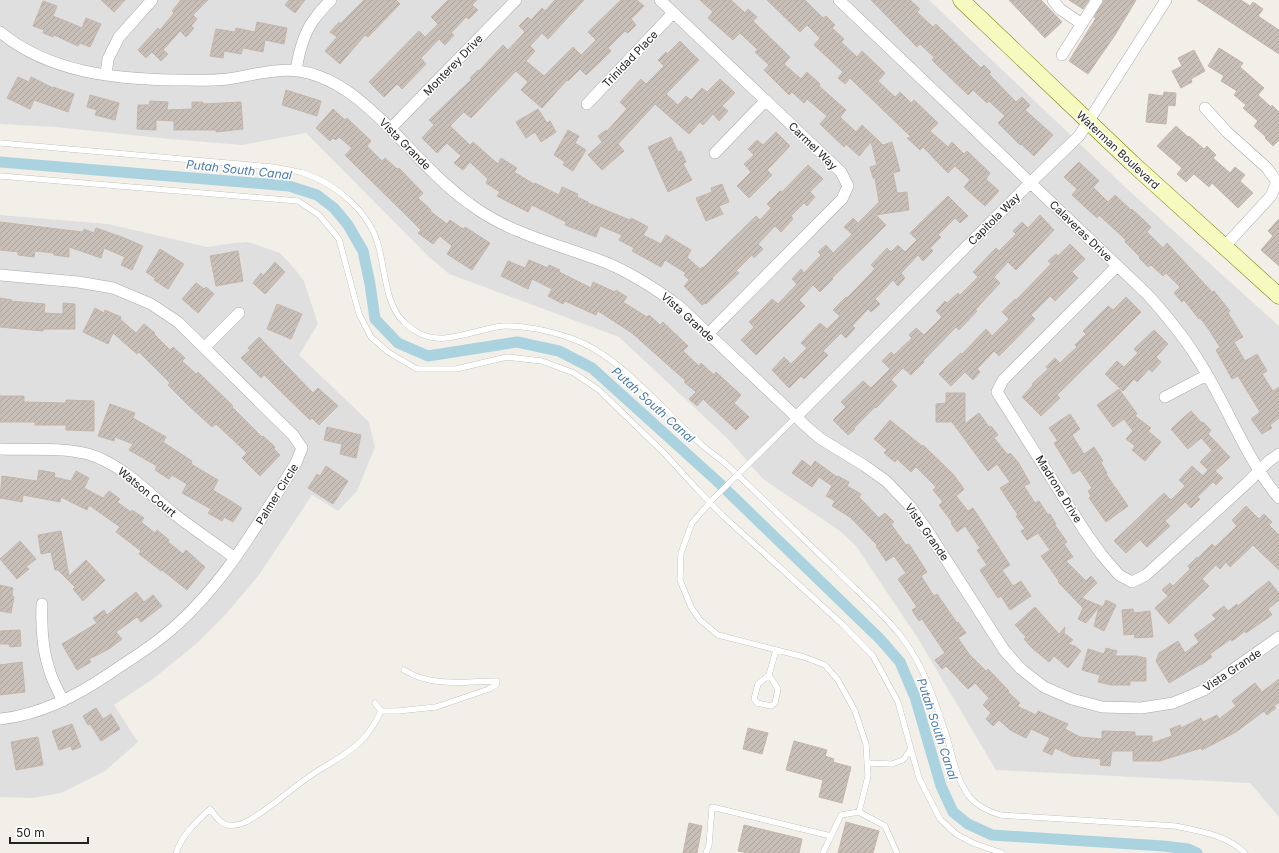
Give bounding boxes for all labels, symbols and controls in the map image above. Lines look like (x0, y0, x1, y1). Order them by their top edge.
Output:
street label: Trinidad Place (599, 28, 661, 90)
street label: Monterey Drive (420, 31, 486, 99)
street label: Waterman Boulevard (1074, 108, 1162, 192)
street label: Vista Grande (376, 115, 434, 173)
street label: Carmel Way (786, 119, 840, 173)
water label: Putah South Canal (185, 156, 293, 183)
street label: Capitola Way (965, 190, 1023, 248)
street label: Calaveras Drive (1047, 198, 1115, 264)
street label: Vista Grande (658, 289, 718, 345)
water label: Putah South Canal (609, 363, 698, 446)
street label: Madrone Drive (1033, 453, 1085, 525)
street label: Palmer Circle (253, 461, 301, 527)
street label: Watson Court (115, 464, 179, 520)
street label: Vista Grande (902, 500, 952, 564)
street label: Vista Grande (1200, 645, 1264, 695)
water label: Putah South Canal (914, 676, 961, 782)
scale bar (10, 819, 88, 845)
text: 50 m (16, 825, 45, 840)

